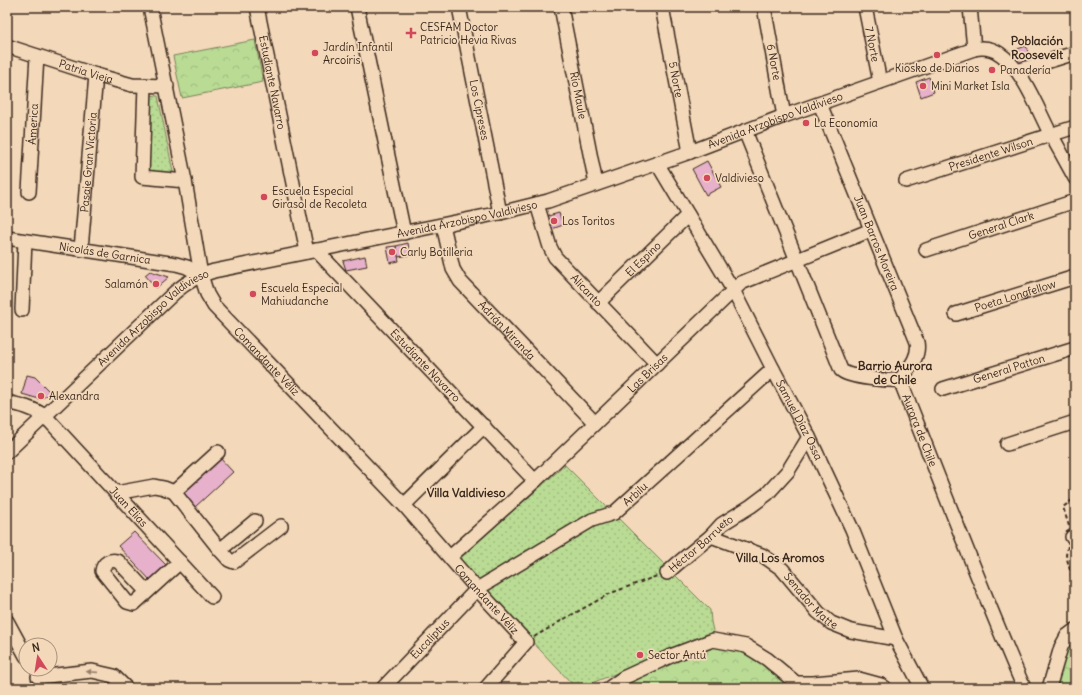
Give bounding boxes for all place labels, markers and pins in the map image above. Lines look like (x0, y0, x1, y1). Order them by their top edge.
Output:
place label: CESFAM Doctor Patricio Hevia Rivas (420, 20, 517, 47)
marker: CESFAM Doctor Patricio Hevia Rivas (405, 27, 417, 39)
place label: Jardín Infantil Arcoíris (323, 40, 393, 67)
marker: Jardín Infantil Arcoíris (310, 48, 320, 58)
marker: Kiosko de Diarios (932, 50, 942, 60)
place label: Kiosko de Diarios (895, 61, 979, 75)
place label: Panadería (1000, 63, 1051, 77)
marker: Panadería (987, 65, 997, 75)
place label: Mini Market Isla (931, 79, 1010, 93)
marker: Mini Market Isla (918, 81, 928, 91)
place label: La Economía (814, 116, 878, 130)
marker: La Economía (801, 118, 811, 128)
place label: Valdivieso (715, 171, 764, 185)
marker: Valdivieso (702, 173, 712, 183)
place label: Escuela Especial Girasol de Recoleta (272, 184, 367, 211)
marker: Escuela Especial Girasol de Recoleta (259, 192, 269, 202)
place label: Los Toritos (562, 214, 615, 228)
marker: Los Toritos (549, 216, 559, 226)
place label: Carly Botilleria (400, 245, 473, 259)
marker: Carly Botilleria (387, 247, 397, 257)
place label: Salamón (105, 277, 148, 291)
marker: Salamón (151, 279, 161, 289)
place label: Escuela Especial Mahiudanche (261, 281, 342, 308)
marker: Escuela Especial Mahiudanche (248, 289, 258, 299)
place label: Alexandra (49, 389, 99, 403)
marker: Alexandra (36, 391, 46, 401)
place label: Sector Antú (648, 648, 707, 662)
marker: Sector Antú (635, 650, 645, 660)

